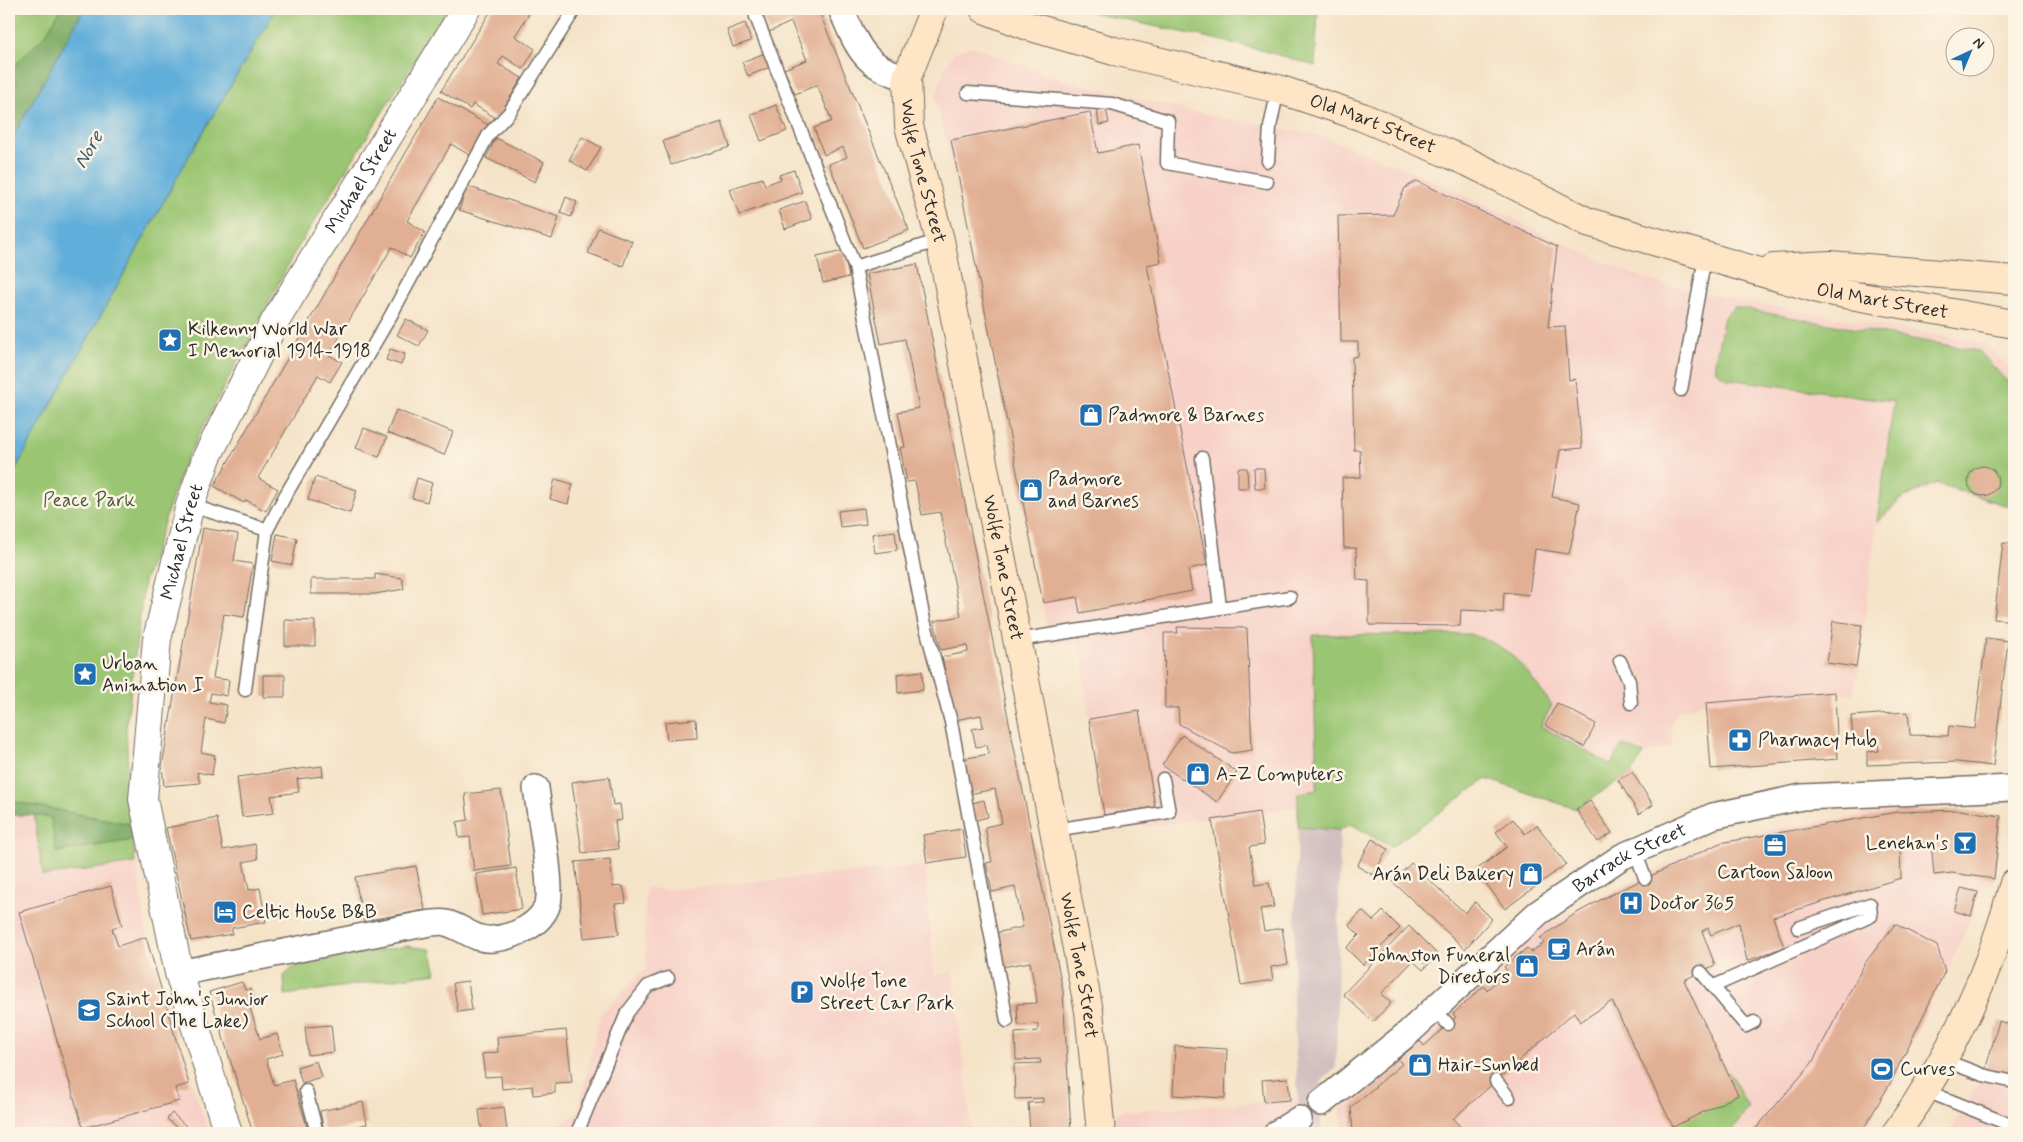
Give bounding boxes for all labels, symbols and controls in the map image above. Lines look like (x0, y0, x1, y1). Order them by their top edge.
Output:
north arrow (1946, 28, 1996, 78)
text: N (1969, 34, 1988, 53)
street label: Old Mart Street (1307, 88, 1440, 159)
street label: Wolfe Tone Street (895, 98, 953, 246)
street label: Michael Street (319, 124, 403, 238)
water label: Nore (68, 126, 111, 173)
street label: Old Mart Street (1815, 277, 1950, 325)
place label: Kilkenny World War I Memorial 1914-1918 (188, 317, 371, 364)
place icon: Kilkenny World War I Memorial 1914-1918 (157, 327, 183, 353)
shop icon: Padmore & Barnes (1078, 402, 1104, 428)
place label: Padmore & Barnes (1108, 403, 1265, 428)
place label: Padmore and Barnes (1048, 467, 1139, 514)
shop icon: Padmore and Barnes (1018, 477, 1044, 503)
street label: Michael Street (155, 480, 209, 602)
park label: Peace Park (43, 488, 135, 513)
street label: Wolfe Tone Street (977, 493, 1030, 643)
place label: Urban Animation I (102, 651, 204, 698)
place icon: Urban Animation I (72, 661, 98, 687)
pharmacy icon: Pharmacy Hub (1727, 727, 1753, 753)
place label: Pharmacy Hub (1758, 728, 1877, 753)
shop icon: A-Z Computers (1185, 761, 1211, 787)
place label: A-Z Computers (1216, 762, 1344, 787)
street label: Barrack Street (1568, 817, 1690, 899)
bar icon: Lenehan's (1952, 830, 1978, 856)
place label: Lenehan's (1866, 831, 1949, 856)
office icon: Cartoon Saloon (1762, 832, 1788, 858)
place label: Cartoon Saloon (1717, 860, 1833, 885)
shop icon: Arán Deli Bakery (1518, 861, 1544, 887)
place label: Arán Deli Bakery (1373, 862, 1514, 888)
street label: Wolfe Tone Street (1054, 890, 1104, 1039)
hospital icon: Doctor 365 (1618, 890, 1644, 916)
place label: Doctor 365 (1648, 891, 1734, 916)
hotel icon: Celtic House B&B (212, 899, 238, 925)
place label: Celtic House B&B (242, 900, 377, 925)
cafe icon: Arán (1546, 936, 1572, 962)
place label: Arán (1576, 937, 1615, 962)
place label: Johnston Funeral Directors (1368, 943, 1510, 990)
shop icon: Johnston Funeral Directors (1514, 953, 1540, 979)
place label: Wolfe Tone Street Car Park (820, 969, 954, 1016)
parking icon: Wolfe Tone Street Car Park (789, 979, 815, 1005)
place label: Saint John's Junior School (The Lake) (106, 987, 269, 1034)
school or university icon: Saint John's Junior School (The Lake) (76, 997, 102, 1023)
shop icon: Hair-Sunbed (1407, 1052, 1433, 1078)
place label: Hair-Sunbed (1438, 1053, 1539, 1078)
sports icon: Curves (1869, 1056, 1895, 1082)
place label: Curves (1900, 1057, 1956, 1082)

